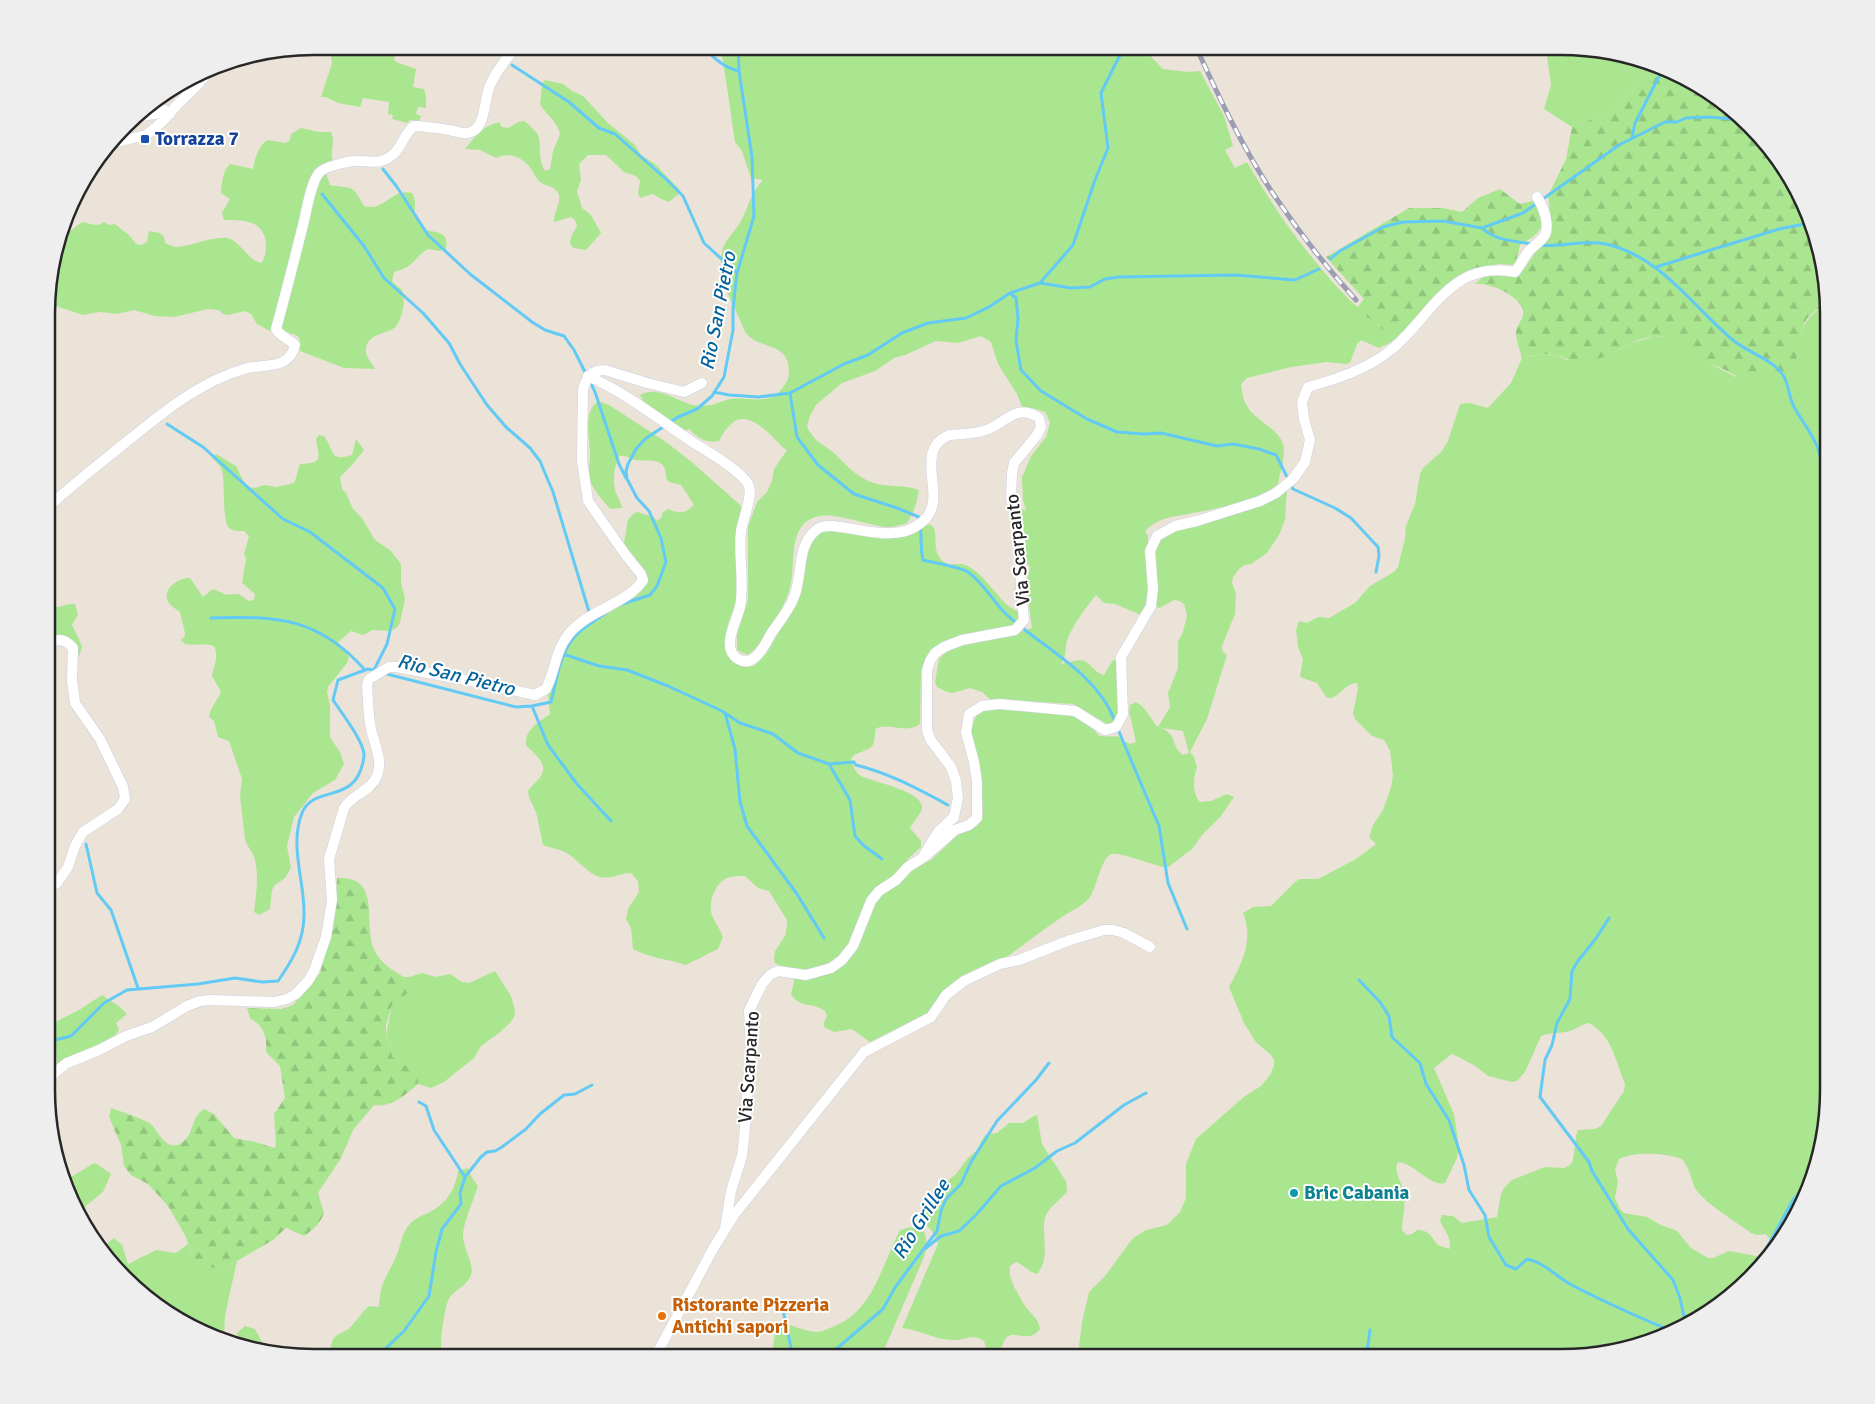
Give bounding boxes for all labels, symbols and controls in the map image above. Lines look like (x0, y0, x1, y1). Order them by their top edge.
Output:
place label: Torrazza 7 (155, 127, 239, 151)
marker: Torrazza 7 (139, 133, 151, 145)
water label: Rio San Pietro (694, 248, 742, 372)
street label: Via Scarpanto (1000, 493, 1036, 607)
water label: Rio San Pietro (395, 648, 519, 702)
street label: Via Scarpanto (733, 1010, 765, 1124)
water label: Rio Grillee (887, 1174, 956, 1264)
place label: Bric Cabania (1304, 1181, 1410, 1205)
marker: Bric Cabania (1288, 1187, 1300, 1199)
place label: Ristorante Pizzeria Antichi sapori (672, 1293, 830, 1339)
marker: Ristorante Pizzeria Antichi sapori (656, 1310, 668, 1322)

